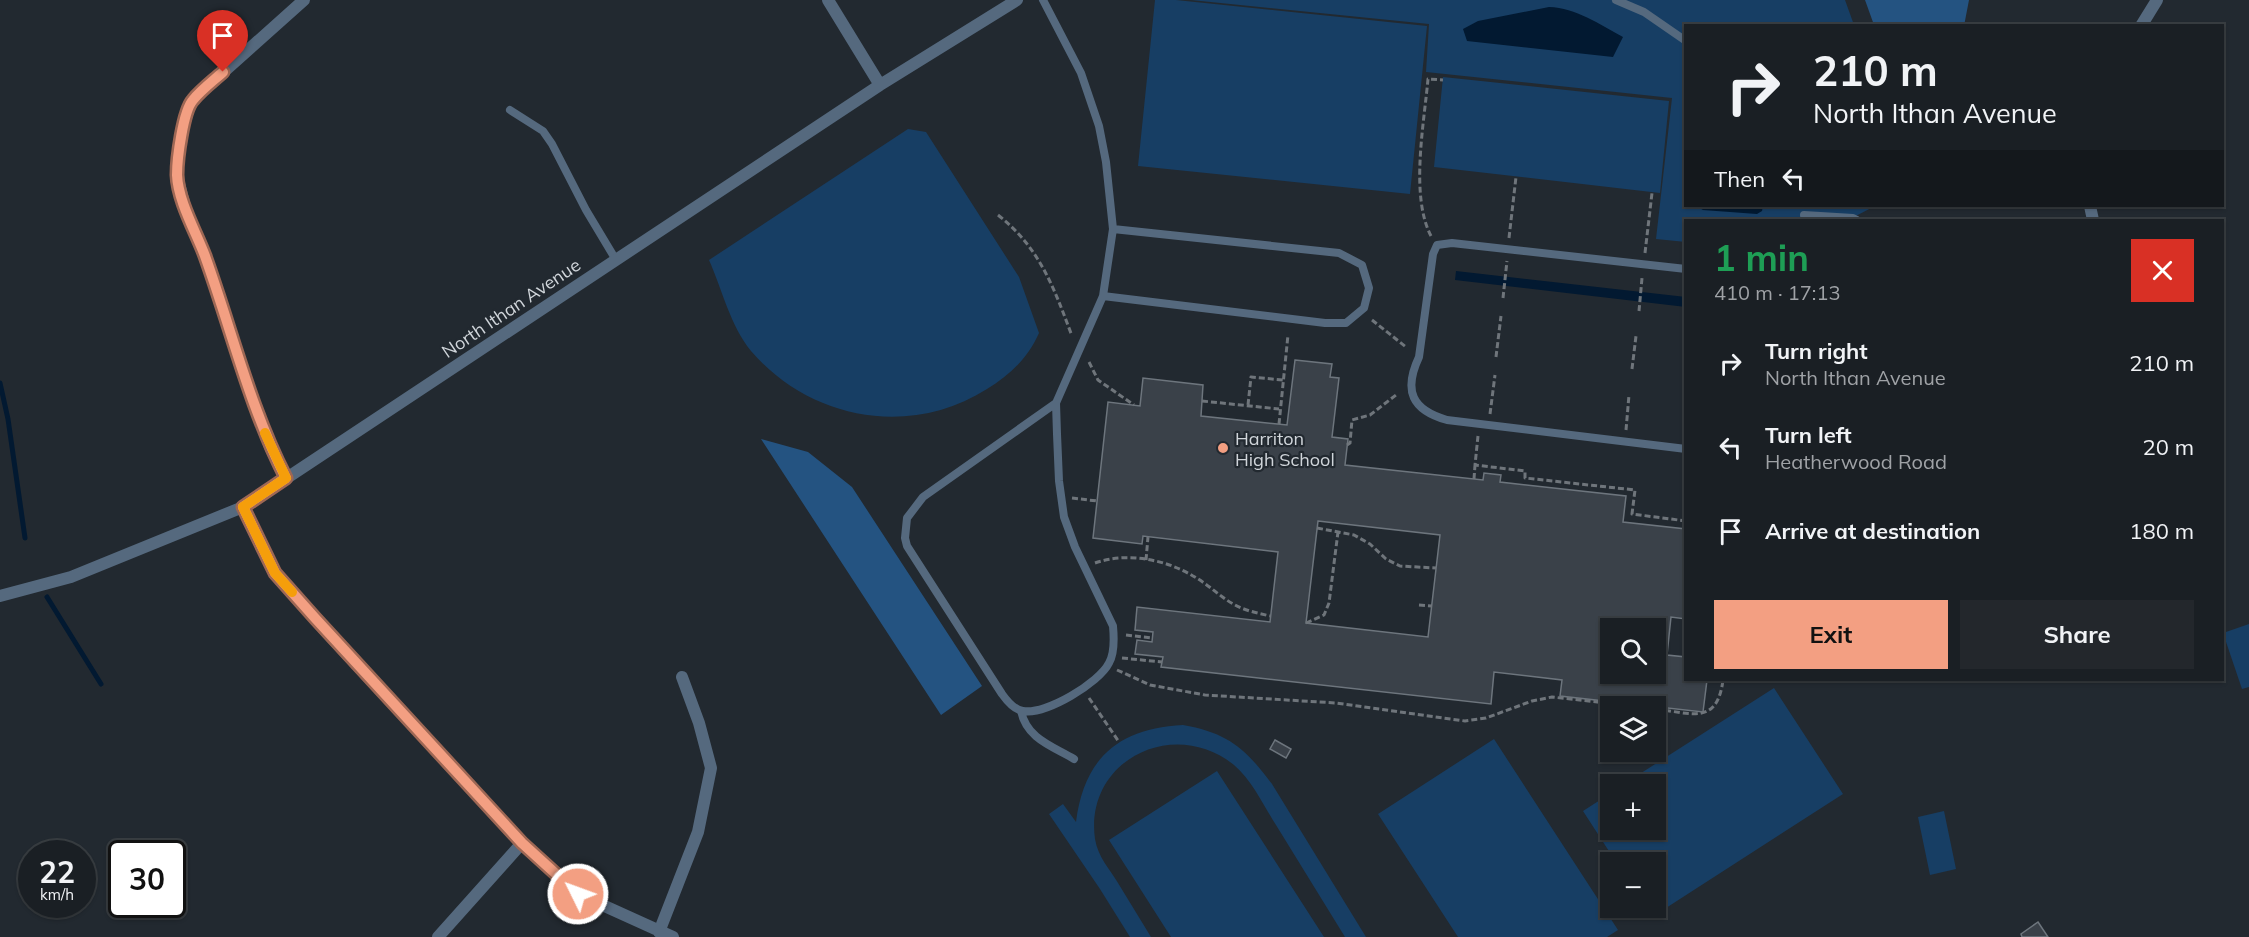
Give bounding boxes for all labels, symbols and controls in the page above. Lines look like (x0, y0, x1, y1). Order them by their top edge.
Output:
pin (197, 10, 248, 72)
icon: arrive (206, 19, 239, 52)
text: 210 m (1813, 44, 1938, 97)
icon: right (1714, 48, 1792, 126)
text: North Ithan Avenue (1813, 96, 2057, 130)
icon: left (1777, 162, 1810, 195)
text: Then (1714, 165, 1765, 193)
text: 1 min (1714, 235, 1809, 280)
button: close (2131, 239, 2194, 302)
street label: North Ithan Avenue (437, 253, 585, 363)
text: 410 m · 17:13 (1714, 280, 1840, 305)
text: Turn right (1765, 337, 1868, 365)
icon: right (1714, 347, 1747, 380)
text: 210 m (2129, 349, 2194, 377)
text: North Ithan Avenue (1765, 365, 1946, 390)
text: Turn left (1765, 421, 1852, 449)
place label: Harriton High School (1235, 427, 1335, 471)
icon: left (1714, 431, 1747, 464)
text: 20 m (2143, 433, 2194, 461)
marker: Harriton High School (1216, 441, 1230, 455)
text: Heatherwood Road (1765, 449, 1947, 474)
icon: arrive (1714, 515, 1747, 548)
text: Arrive at destination (1765, 517, 1980, 545)
text: 180 m (2129, 517, 2194, 545)
button: Exit (1714, 600, 1948, 669)
button: Share (1960, 600, 2194, 669)
map controls (1600, 618, 1666, 918)
button: search (1600, 618, 1666, 684)
button: layers (1600, 696, 1666, 762)
button: + (1600, 774, 1666, 840)
speed limit sign: 30 (108, 840, 186, 918)
button: − (1600, 852, 1666, 918)
text: 22 (39, 853, 75, 891)
position arrow (546, 862, 610, 926)
text: km/h (40, 885, 74, 904)

